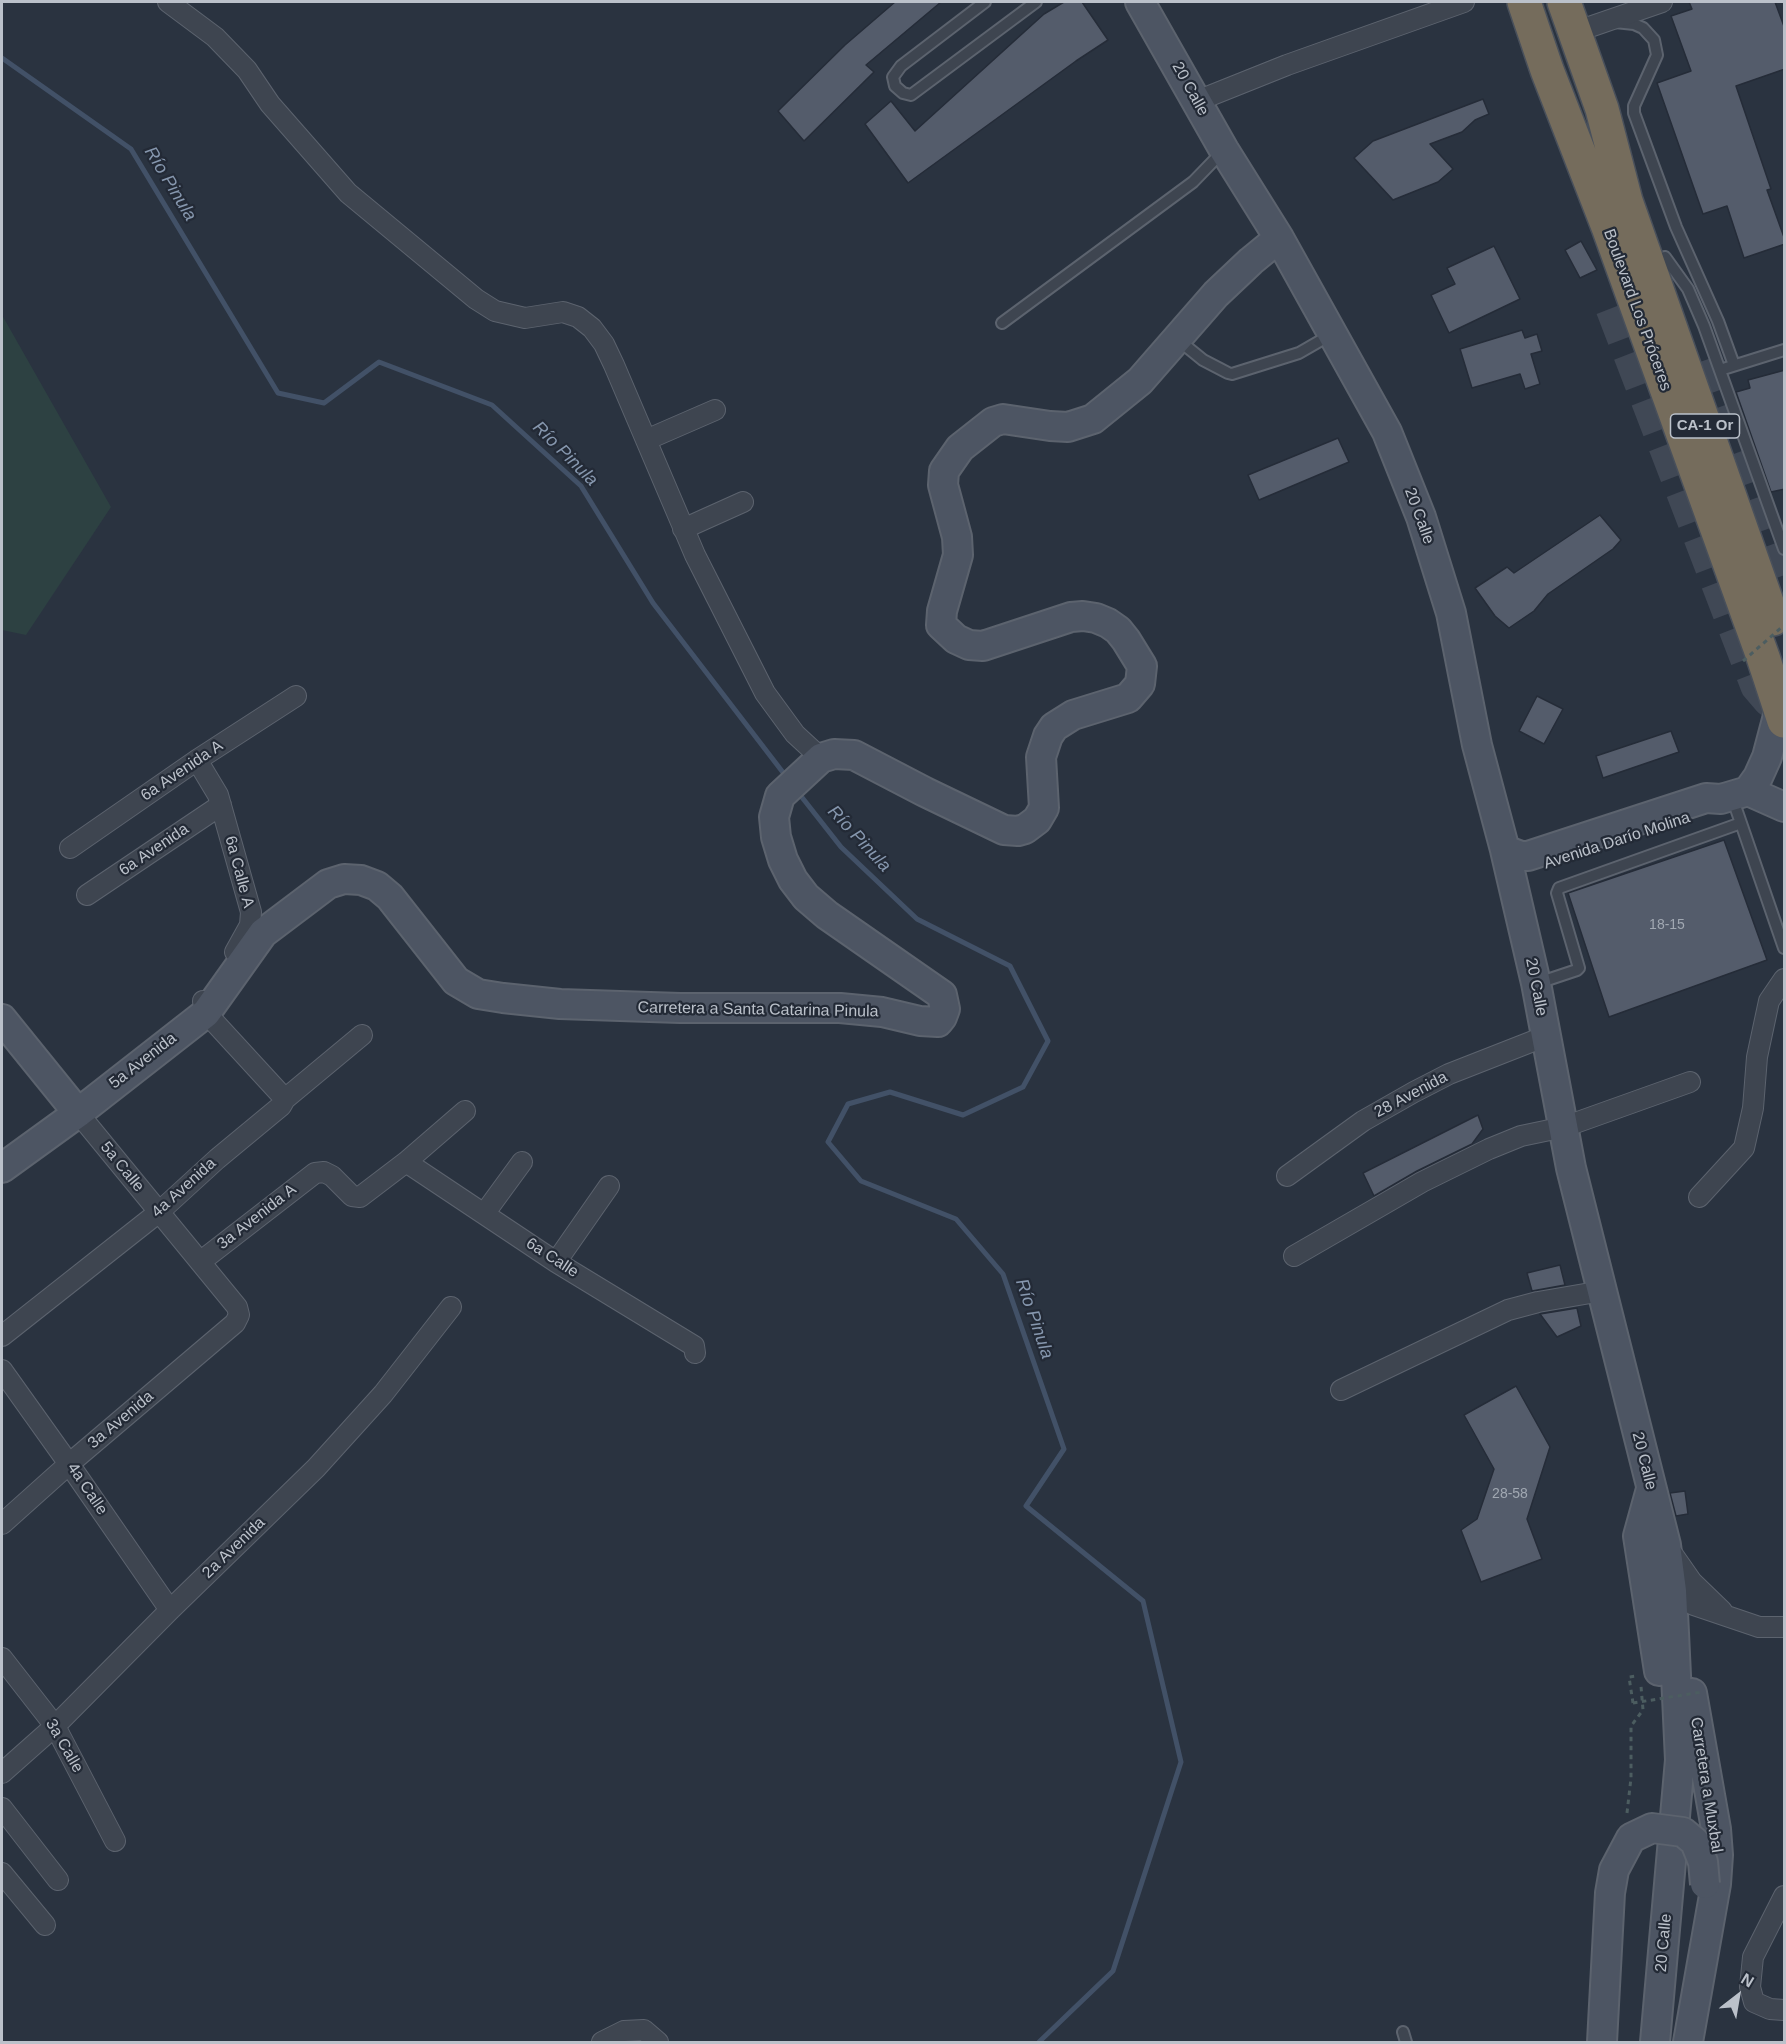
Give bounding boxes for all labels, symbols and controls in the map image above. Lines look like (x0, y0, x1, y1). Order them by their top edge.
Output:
street label: 20 Calle (1167, 59, 1213, 119)
water label: Río Pinula (139, 143, 201, 225)
street label: Boulevard Los Próceres (1599, 226, 1675, 394)
road number: CA-1 Or (1670, 414, 1740, 438)
water label: Río Pinula (528, 417, 602, 491)
street label: 20 Calle (1400, 485, 1438, 547)
street label: 6a Avenida A (137, 737, 227, 805)
water label: Río Pinula (823, 801, 895, 877)
street label: Avenida Darío Molina (1541, 808, 1693, 874)
street label: 6a Avenida (116, 820, 192, 880)
street label: 6a Calle A (220, 834, 258, 910)
house number: 18-15 (1649, 917, 1685, 933)
street label: 20 Calle (1521, 956, 1551, 1018)
street label: Carretera a Santa Catarina Pinula (637, 998, 879, 1022)
street label: 5a Avenida (106, 1029, 180, 1093)
street label: 28 Avenida (1371, 1068, 1451, 1122)
street label: 5a Calle (96, 1138, 148, 1196)
street label: 4a Avenida (148, 1154, 220, 1222)
street label: 3a Avenida A (214, 1180, 300, 1254)
street label: 6a Calle (522, 1234, 582, 1282)
water label: Río Pinula (1010, 1276, 1058, 1362)
street label: 3a Avenida (84, 1387, 158, 1453)
street label: 20 Calle (1628, 1430, 1660, 1492)
street label: 4a Calle (63, 1459, 111, 1519)
house number: 28-58 (1492, 1486, 1528, 1502)
street label: 2a Avenida (199, 1513, 269, 1583)
street label: 3a Calle (41, 1716, 87, 1776)
street label: Carretera a Muxbal (1686, 1716, 1726, 1854)
street label: 20 Calle (1652, 1913, 1676, 1973)
north arrow (1708, 1966, 1768, 2026)
text: N (1738, 1970, 1757, 1990)

